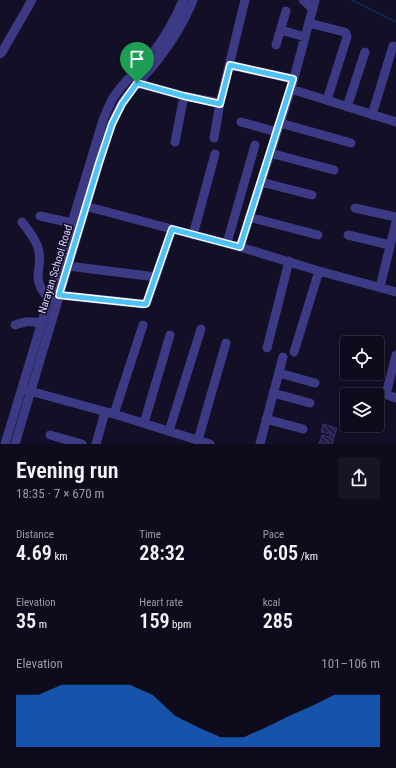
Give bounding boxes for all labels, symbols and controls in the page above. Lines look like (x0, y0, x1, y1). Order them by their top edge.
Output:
pin (120, 42, 154, 83)
icon: arrive (126, 48, 148, 70)
street label: Narayan School Road (36, 223, 75, 315)
map controls (340, 336, 384, 432)
button: locate (340, 336, 384, 380)
button: layers (340, 388, 384, 432)
button: share (338, 457, 380, 499)
text: Evening run (16, 458, 118, 483)
text: 18:35 · 7 × 670 m (16, 486, 104, 501)
text: Distance (16, 528, 54, 541)
text: Time (139, 528, 161, 541)
text: Pace (263, 528, 284, 541)
text: 4.69 (16, 541, 52, 565)
text: 28:32 (139, 541, 185, 565)
text: 6:05 (263, 541, 298, 565)
text: km (52, 550, 68, 563)
text: /km (298, 550, 318, 563)
text: Elevation (16, 596, 56, 609)
text: Heart rate (139, 596, 183, 609)
text: kcal (263, 596, 280, 609)
text: 35 (16, 609, 36, 633)
text: 159 (139, 609, 170, 633)
text: 285 (263, 609, 293, 633)
text: m (36, 618, 47, 631)
text: bpm (170, 618, 191, 631)
text: Elevation (16, 656, 63, 671)
text: 101–106 m (321, 656, 380, 671)

